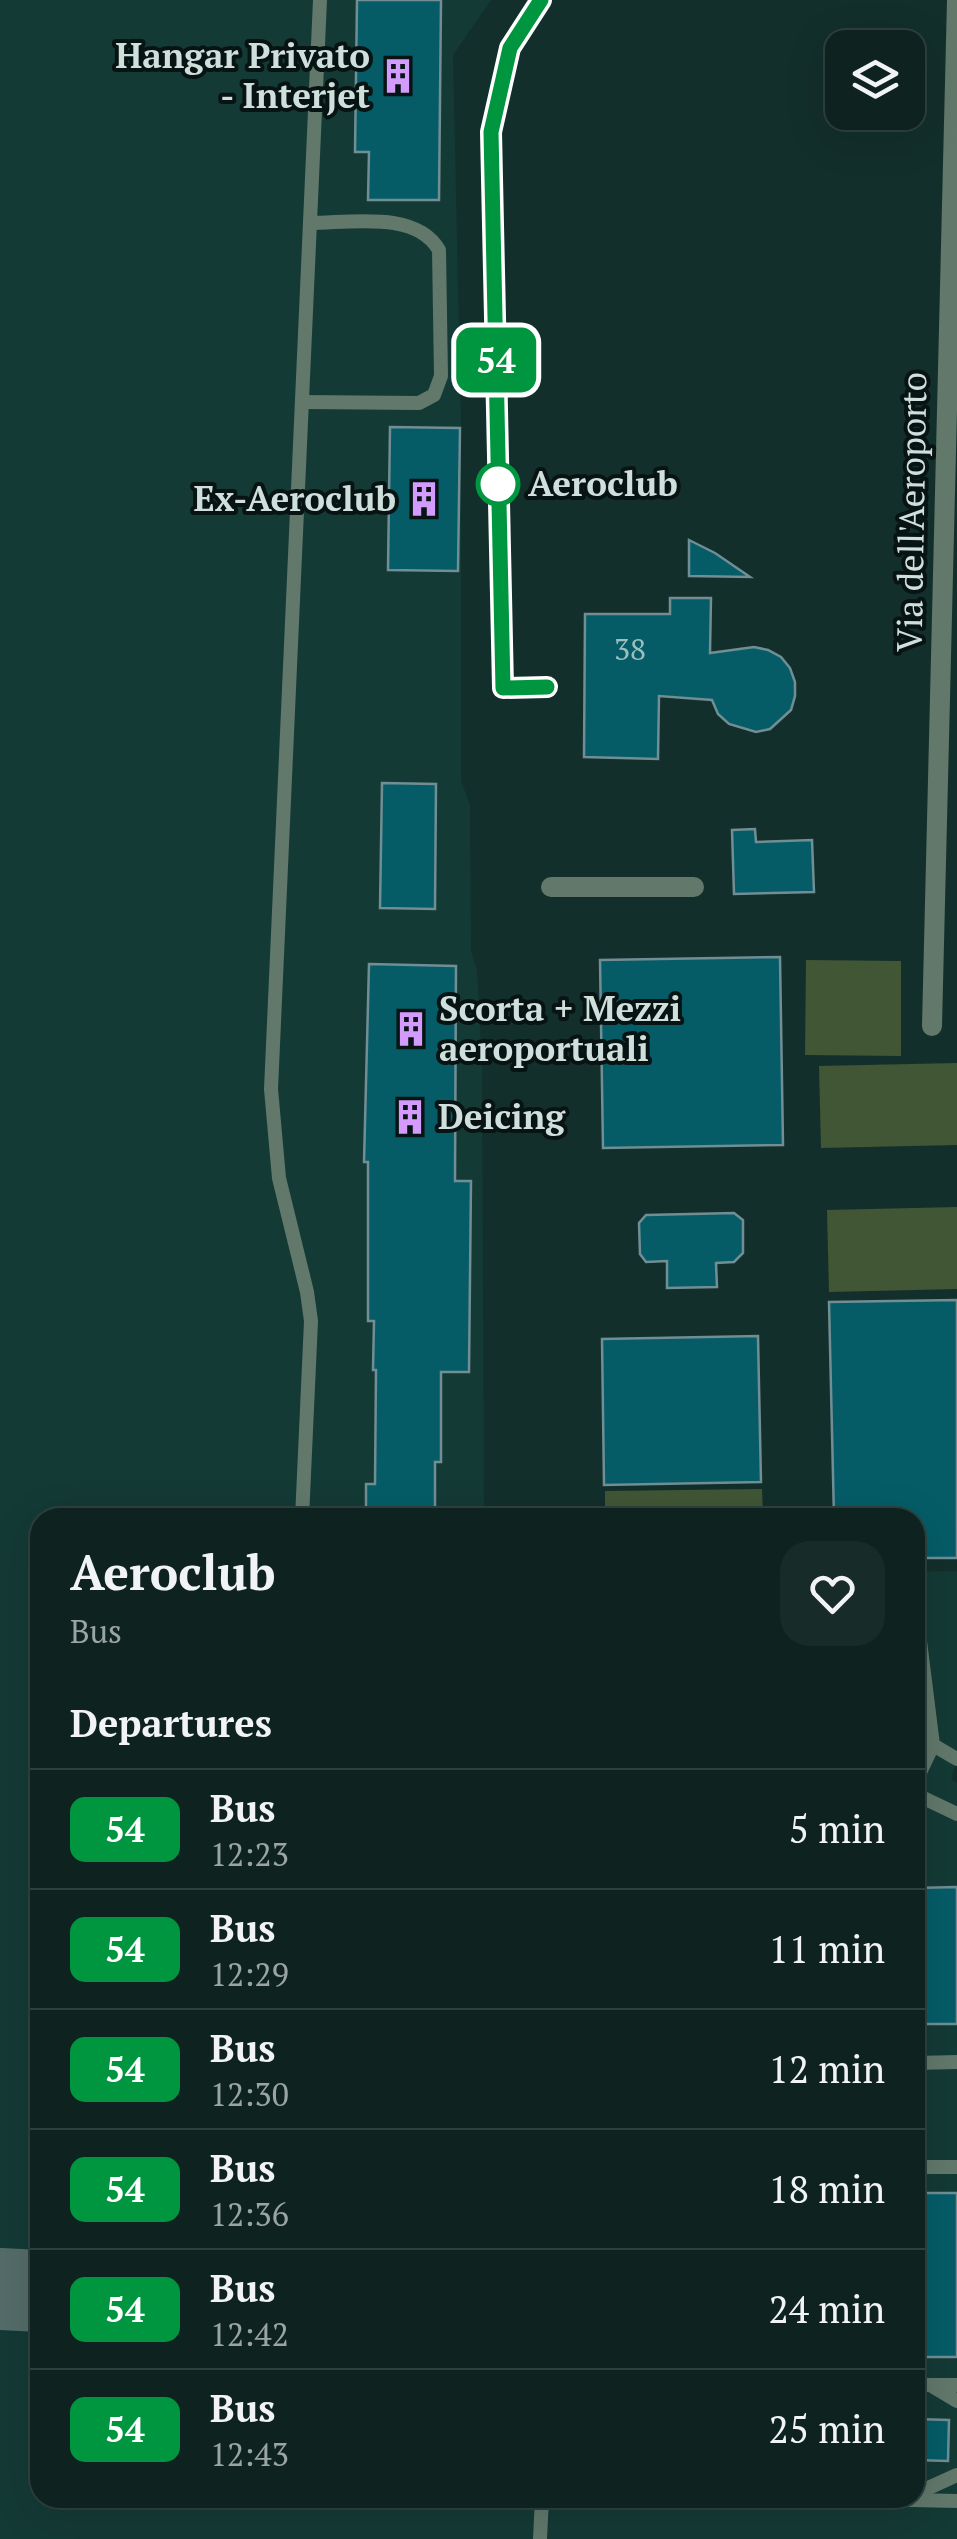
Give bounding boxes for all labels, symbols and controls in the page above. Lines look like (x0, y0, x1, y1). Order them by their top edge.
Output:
map controls (825, 30, 925, 130)
button: layers (825, 30, 925, 130)
place label: Hangar Privato - Interjet (115, 32, 370, 118)
building icon: Hangar Privato - Interjet (379, 57, 417, 95)
line badge: 54 (451, 328, 541, 392)
text: 54 (476, 337, 516, 383)
street label: Via dell'Aeroporto (886, 372, 936, 652)
place label: Aeroclub (528, 460, 678, 506)
marker: Aeroclub (477, 463, 519, 505)
place label: Ex-Aeroclub (194, 475, 396, 521)
building icon: Ex-Aeroclub (405, 480, 443, 518)
house number: 38 (614, 629, 646, 669)
place label: Scorta + Mezzi aeroportuali (439, 985, 681, 1071)
building icon: Scorta + Mezzi aeroportuali (392, 1010, 430, 1048)
place label: Deicing (438, 1093, 566, 1139)
building icon: Deicing (391, 1098, 429, 1136)
text: Aeroclub (70, 1540, 276, 1604)
button: heart (780, 1541, 885, 1646)
text: Bus (70, 1610, 122, 1652)
text: Departures (70, 1698, 272, 1748)
text: Bus (210, 1783, 275, 1833)
text: 5 min (789, 1804, 885, 1854)
text: 54 (105, 1806, 145, 1852)
text: 12:23 (210, 1833, 289, 1875)
text: Bus (210, 1903, 275, 1953)
text: 11 min (768, 1924, 885, 1974)
text: 54 (105, 1926, 145, 1972)
text: 12:29 (210, 1953, 289, 1995)
text: Bus (210, 2023, 275, 2073)
text: 12 min (768, 2044, 885, 2094)
text: 54 (105, 2046, 145, 2092)
text: 12:30 (210, 2073, 289, 2115)
text: Bus (210, 2143, 275, 2193)
text: 18 min (768, 2164, 885, 2214)
text: 54 (105, 2166, 145, 2212)
text: 12:36 (210, 2193, 289, 2235)
text: Bus (210, 2263, 275, 2313)
text: 24 min (768, 2284, 885, 2334)
text: 54 (105, 2286, 145, 2332)
text: 12:42 (210, 2313, 289, 2355)
text: Bus (210, 2383, 275, 2433)
text: 25 min (768, 2404, 885, 2454)
text: 54 (105, 2406, 145, 2452)
text: 12:43 (210, 2433, 289, 2475)

